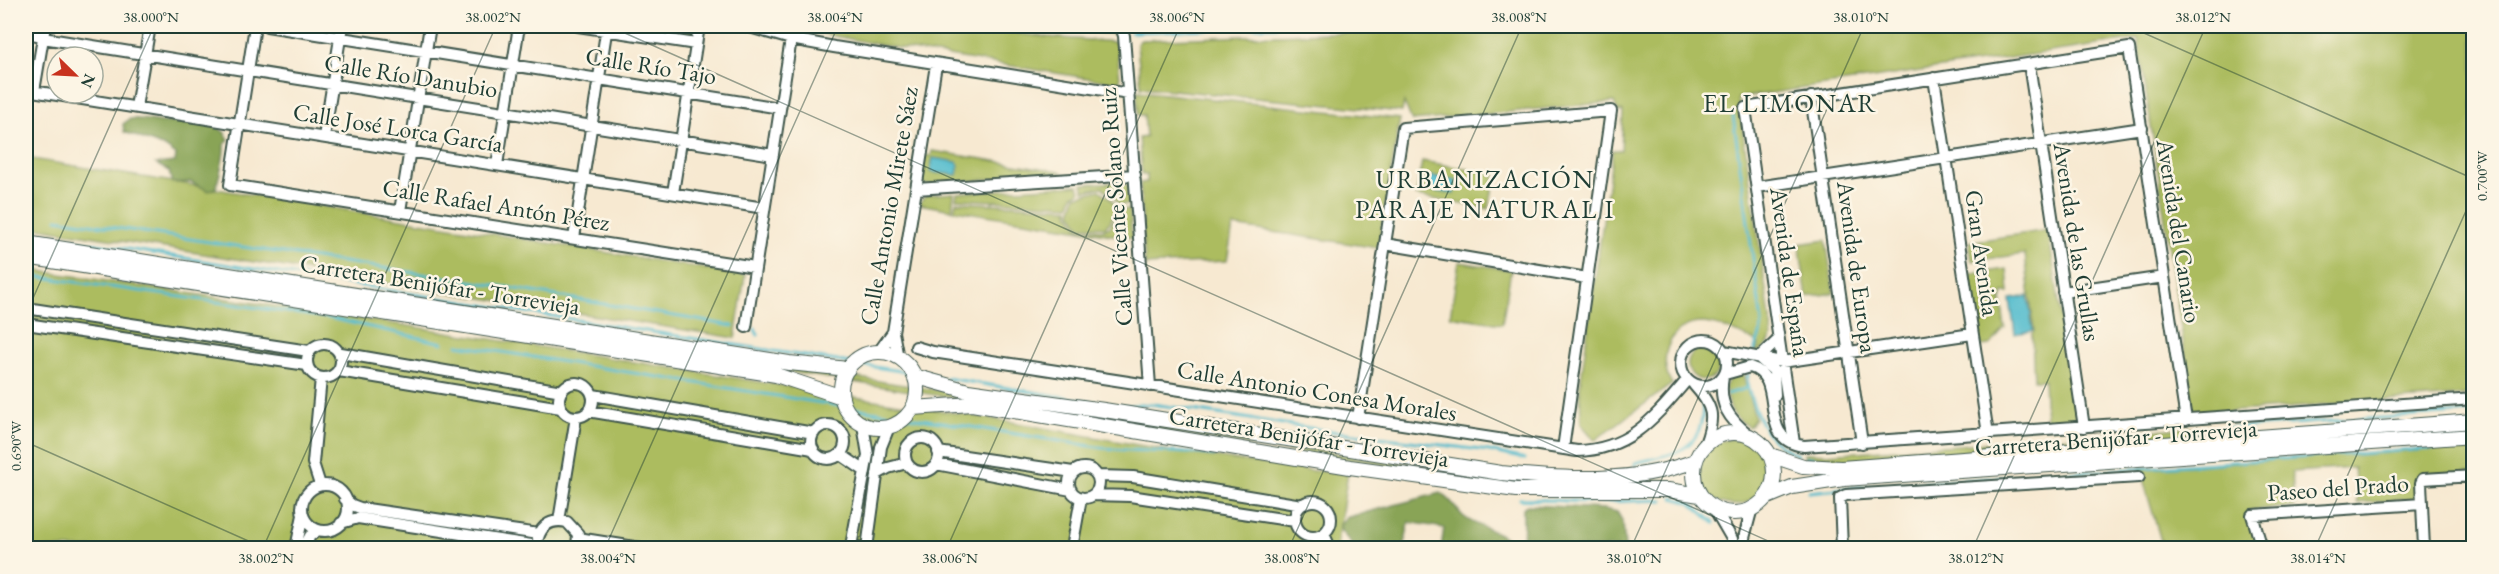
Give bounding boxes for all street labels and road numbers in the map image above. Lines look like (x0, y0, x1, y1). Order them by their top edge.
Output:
street label: Calle Río Tajo (583, 40, 719, 91)
street label: Calle Río Danubio (322, 47, 500, 105)
street label: Calle Antonio Mirete Sáez (852, 84, 925, 328)
street label: Calle Vicente Solano Ruiz (1092, 87, 1139, 327)
street label: Calle José Lorca García (291, 96, 506, 159)
street label: Avenida del Canario (2149, 136, 2209, 325)
street label: Avenida de las Grullas (2046, 140, 2108, 343)
street label: Calle Rafael Antón Pérez (380, 171, 612, 238)
street label: Avenida de Europa (1830, 178, 1885, 355)
street label: Avenida de España (1763, 184, 1818, 359)
street label: Gran Avenida (1958, 188, 2007, 318)
street label: Carretera Benijófar - Torrevieja (298, 247, 583, 322)
street label: Calle Antonio Conesa Morales (1175, 353, 1459, 428)
street label: Carretera Benijófar - Torrevieja (1167, 399, 1452, 474)
street label: Carretera Benijófar - Torrevieja (1974, 412, 2259, 463)
street label: Paseo del Prado (2266, 467, 2410, 508)

